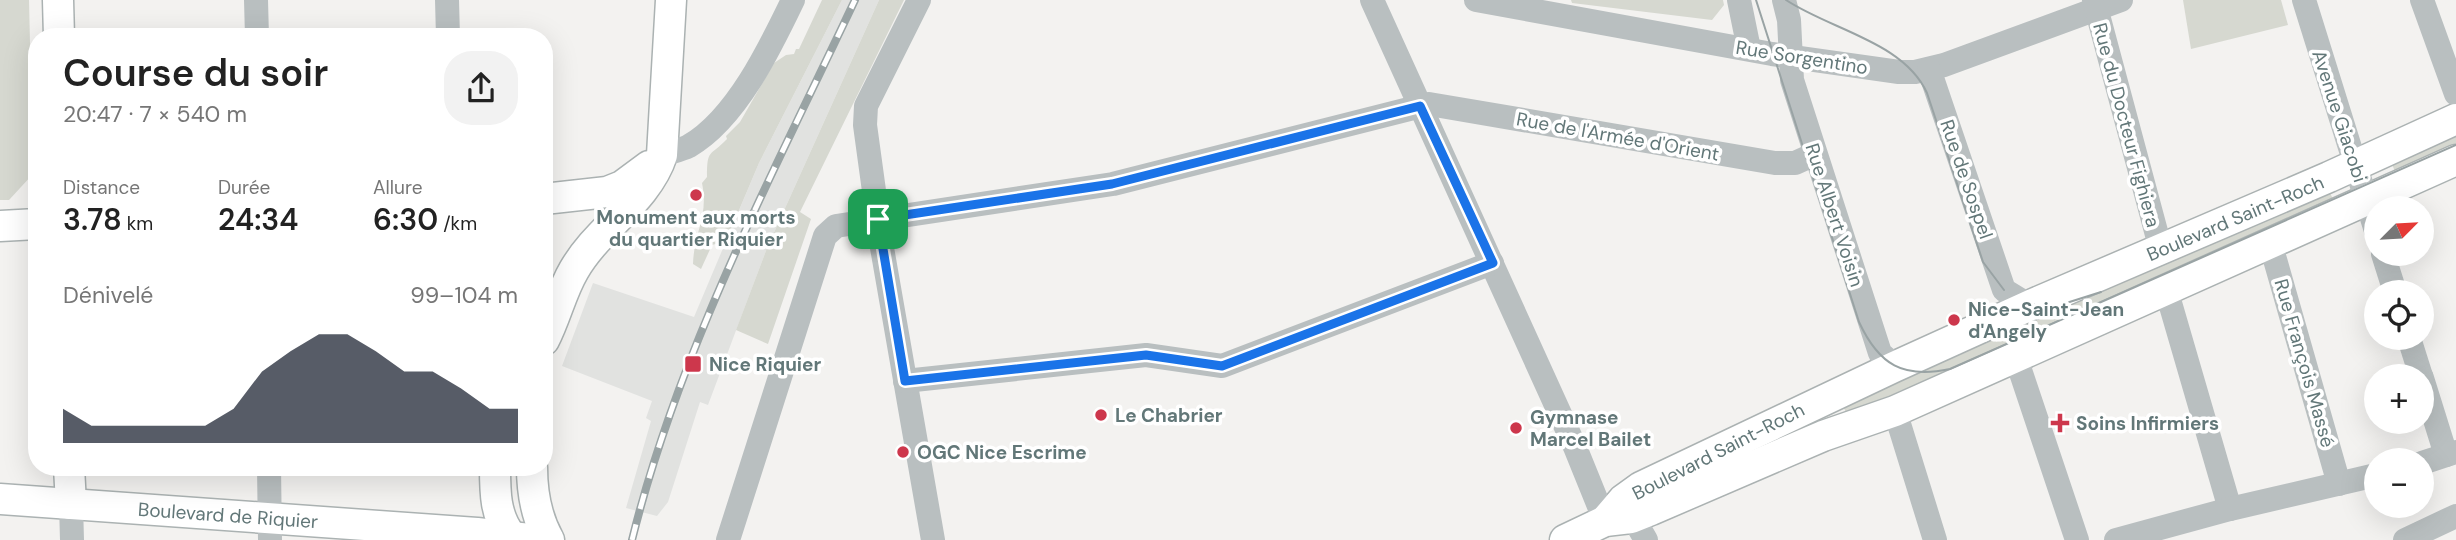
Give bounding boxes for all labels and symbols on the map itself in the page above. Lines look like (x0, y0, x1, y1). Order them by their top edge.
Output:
street label: Rue du Docteur Fighiera (2087, 20, 2166, 230)
street label: Rue Sorgentino (1734, 35, 1870, 80)
street label: Avenue Giacobi (2306, 47, 2373, 185)
street label: Rue de l'Armée d'Orient (1515, 106, 1721, 167)
street label: Rue de Sospel (1934, 116, 1999, 242)
street label: Rue Albert Voisin (1800, 140, 1869, 290)
street label: Boulevard Saint-Roch (2143, 170, 2328, 267)
marker: Monument aux morts du quartier Riquier (688, 187, 704, 203)
pin (848, 189, 908, 249)
north arrow (2364, 196, 2434, 266)
place label: Monument aux morts du quartier Riquier (596, 205, 796, 252)
street label: Rue François Massé (2269, 276, 2341, 450)
place label: Nice-Saint-Jean d'Angely (1968, 297, 2124, 344)
marker: Nice-Saint-Jean d'Angely (1946, 312, 1962, 328)
place label: Nice Riquier (709, 352, 821, 377)
marker: Nice Riquier (683, 354, 703, 374)
street label: Boulevard Saint-Roch (1628, 397, 1809, 506)
place label: Le Chabrier (1115, 403, 1223, 428)
place label: Gymnase Marcel Bailet (1530, 405, 1651, 452)
marker: Le Chabrier (1093, 407, 1109, 423)
place label: Soins Infirmiers (2076, 411, 2219, 436)
marker: Soins Infirmiers (2050, 413, 2070, 433)
marker: Gymnase Marcel Bailet (1508, 420, 1524, 436)
place label: OGC Nice Escrime (917, 440, 1087, 465)
marker: OGC Nice Escrime (895, 444, 911, 460)
street label: Boulevard de Riquier (137, 497, 319, 534)

